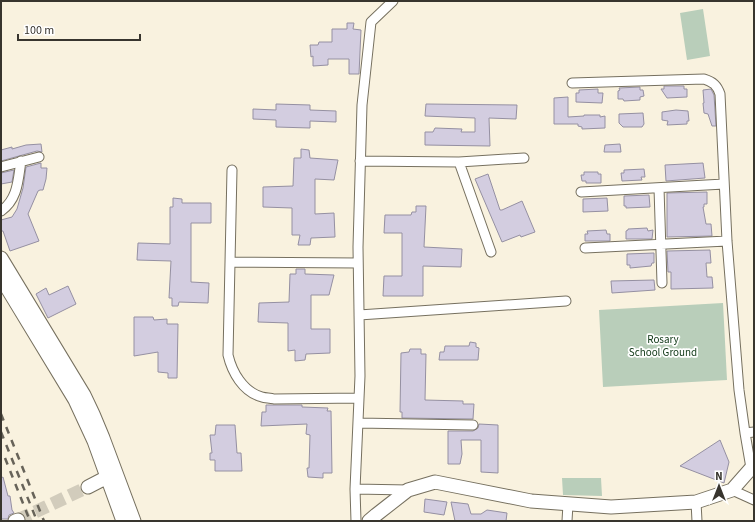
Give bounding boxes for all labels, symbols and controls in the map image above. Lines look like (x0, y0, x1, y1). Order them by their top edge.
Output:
scale bar (18, 16, 140, 42)
text: 100 m (24, 22, 54, 39)
park label: Rosary School Ground (629, 332, 697, 360)
north arrow (699, 466, 739, 506)
text: N (715, 469, 723, 484)

